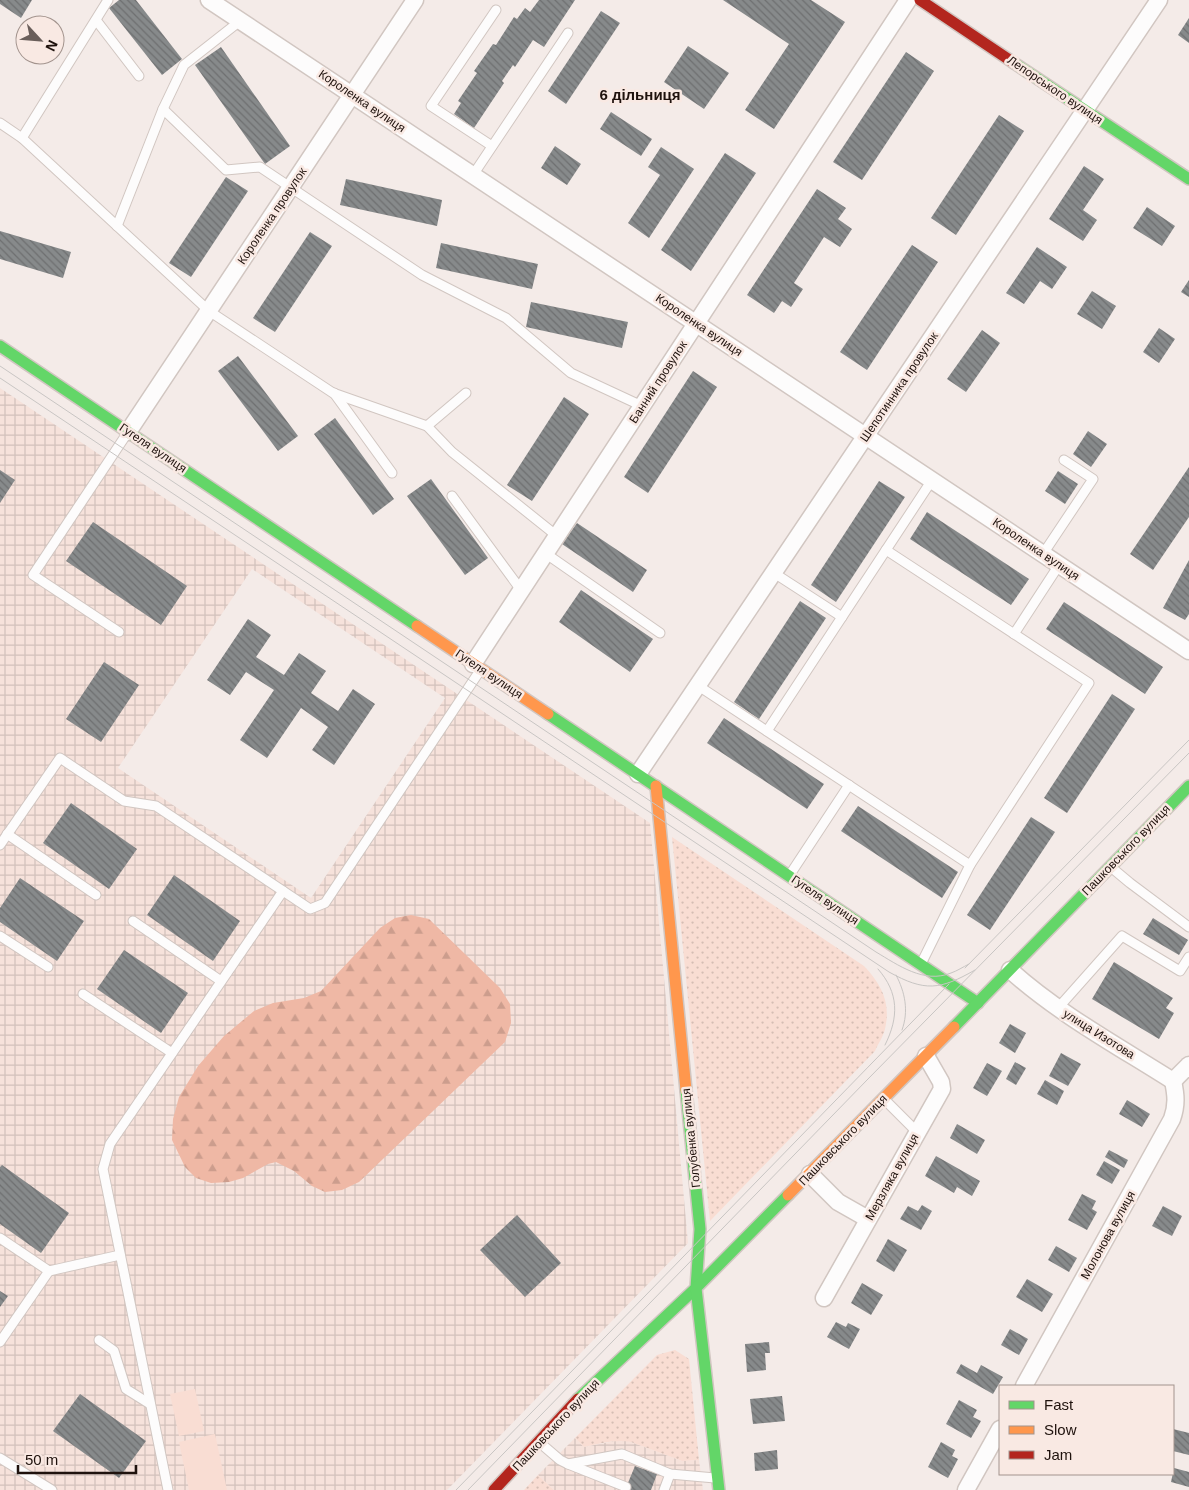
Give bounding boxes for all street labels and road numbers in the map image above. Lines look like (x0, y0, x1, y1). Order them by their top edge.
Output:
street label: Лепорського вулиця (1005, 53, 1105, 127)
street label: Короленка вулиця (316, 67, 408, 135)
street label: Короленка провулок (235, 164, 310, 267)
street label: Короленка вулиця (653, 291, 745, 359)
street label: Шепотинника провулок (857, 329, 941, 444)
street label: Банний провулок (626, 338, 690, 426)
street label: Гугеля вулиця (117, 420, 189, 476)
street label: Короленка вулиця (990, 515, 1082, 583)
street label: Гугеля вулиця (453, 646, 525, 702)
street label: Пашковського вулиця (1079, 802, 1173, 898)
street label: Гугеля вулиця (789, 872, 861, 928)
street label: улица Изотова (1061, 1006, 1138, 1062)
street label: Голубенка вулиця (679, 1088, 703, 1188)
street label: Пашковського вулиця (796, 1092, 890, 1188)
street label: Мерзляка вулиця (862, 1131, 922, 1223)
street label: Молонова вулиця (1078, 1188, 1138, 1282)
street label: Пашковського вулиця (510, 1376, 602, 1474)

